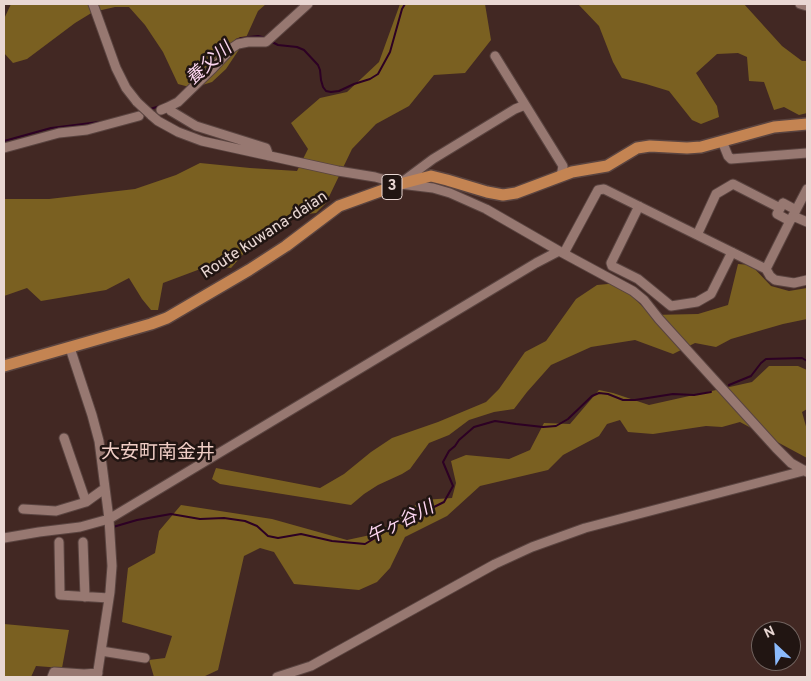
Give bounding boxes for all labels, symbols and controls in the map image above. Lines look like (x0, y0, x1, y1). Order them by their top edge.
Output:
water label: 養父川 (183, 39, 237, 91)
road number: 3 (382, 174, 402, 200)
street label: Route kuwana-daian (198, 188, 332, 284)
district label: 大安町南金井 (101, 443, 215, 465)
water label: 午ヶ谷川 (364, 498, 438, 550)
north arrow (751, 621, 801, 671)
text: N (762, 623, 778, 643)

